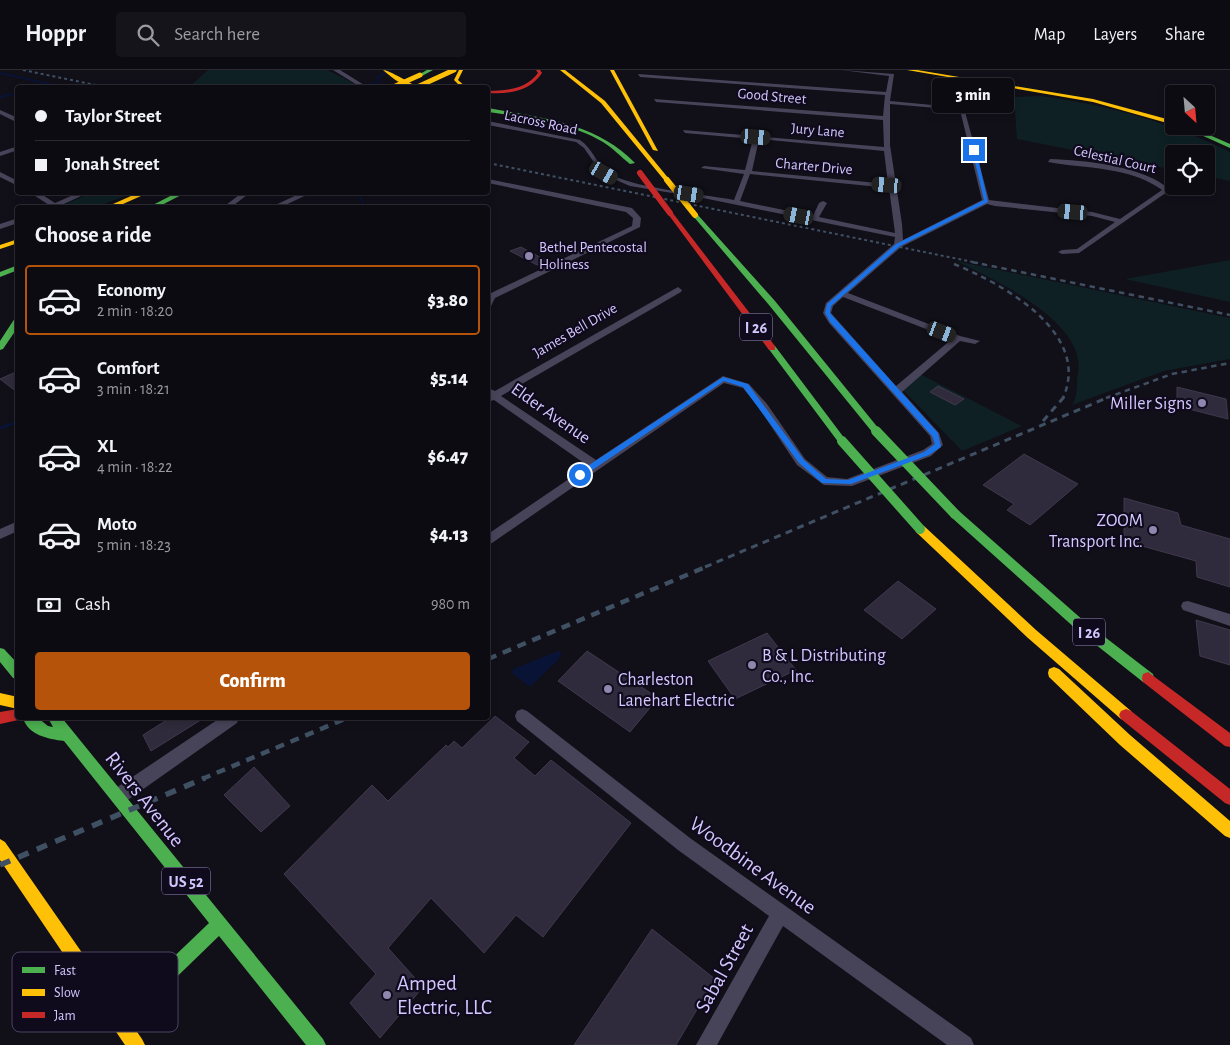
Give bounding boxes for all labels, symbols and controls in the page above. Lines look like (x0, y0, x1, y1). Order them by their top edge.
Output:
search box (116, 12, 466, 57)
icon: search (134, 21, 162, 49)
text: Hoppr (25, 22, 86, 46)
text: Search here (174, 25, 260, 44)
text: Map (1034, 26, 1065, 44)
text: Layers (1093, 26, 1137, 44)
text: Share (1165, 26, 1205, 44)
callout: 3 min (933, 78, 1015, 112)
north arrow (1165, 85, 1215, 135)
map controls (1165, 85, 1215, 195)
street label: Good Street (737, 86, 807, 107)
text: 3 min (955, 87, 991, 103)
text: Taylor Street (65, 107, 161, 126)
street label: Lacross Road (503, 107, 579, 138)
street label: Jury Lane (791, 121, 845, 140)
car (740, 128, 771, 146)
route end (963, 139, 985, 161)
street label: Celestial Court (1072, 143, 1158, 176)
button: locate (1165, 145, 1215, 195)
text: Jonah Street (65, 155, 159, 174)
street label: Charter Drive (775, 156, 853, 177)
car (587, 159, 620, 187)
car (871, 176, 902, 194)
car (673, 184, 704, 204)
car (1057, 203, 1088, 221)
car (782, 206, 815, 226)
text: Choose a ride (35, 224, 151, 246)
place label: Bethel Pentecostal Holiness (539, 240, 647, 272)
marker: Bethel Pentecostal Holiness (523, 250, 535, 262)
icon: car (37, 278, 82, 323)
text: Economy (97, 281, 166, 300)
text: $3.80 (427, 291, 468, 310)
street label: James Bell Drive (531, 300, 620, 360)
text: 2 min · 18:20 (97, 303, 173, 319)
road number: I 26 (740, 313, 772, 340)
car (925, 320, 958, 344)
icon: car (37, 356, 82, 401)
text: Comfort (97, 359, 159, 378)
text: $5.14 (430, 369, 468, 388)
street label: Elder Avenue (508, 380, 593, 448)
text: 3 min · 18:21 (97, 381, 170, 397)
place label: Miller Signs (1110, 395, 1192, 413)
marker: Miller Signs (1196, 397, 1208, 409)
icon: car (37, 434, 82, 479)
text: XL (97, 437, 117, 456)
text: $6.47 (428, 447, 468, 466)
text: 4 min · 18:22 (97, 459, 173, 475)
route start (569, 464, 591, 486)
icon: car (37, 512, 82, 557)
place label: ZOOM Transport Inc. (1049, 512, 1143, 551)
text: Moto (97, 515, 137, 534)
marker: ZOOM Transport Inc. (1147, 524, 1159, 536)
text: $4.13 (430, 525, 468, 544)
text: 5 min · 18:23 (97, 537, 171, 553)
icon: cash (35, 591, 63, 619)
text: Cash (75, 595, 111, 614)
text: 980 m (431, 596, 470, 612)
road number: I 26 (1073, 618, 1105, 646)
place label: B & L Distributing Co., Inc. (762, 647, 886, 686)
button: Confirm (35, 652, 470, 710)
marker: B & L Distributing Co., Inc. (746, 659, 758, 671)
place label: Charleston Lanehart Electric (618, 671, 734, 710)
marker: Charleston Lanehart Electric (602, 683, 614, 695)
street label: Rivers Avenue (101, 748, 188, 851)
street label: Woodbine Avenue (686, 813, 820, 918)
road number: US 52 (162, 868, 210, 894)
street label: Sabal Street (692, 920, 757, 1016)
legend (12, 952, 178, 1032)
text: Fast (54, 964, 76, 978)
place label: Amped Electric, LLC (397, 973, 492, 1018)
text: Slow (54, 986, 81, 1000)
marker: Amped Electric, LLC (381, 989, 393, 1001)
text: Jam (54, 1009, 76, 1023)

